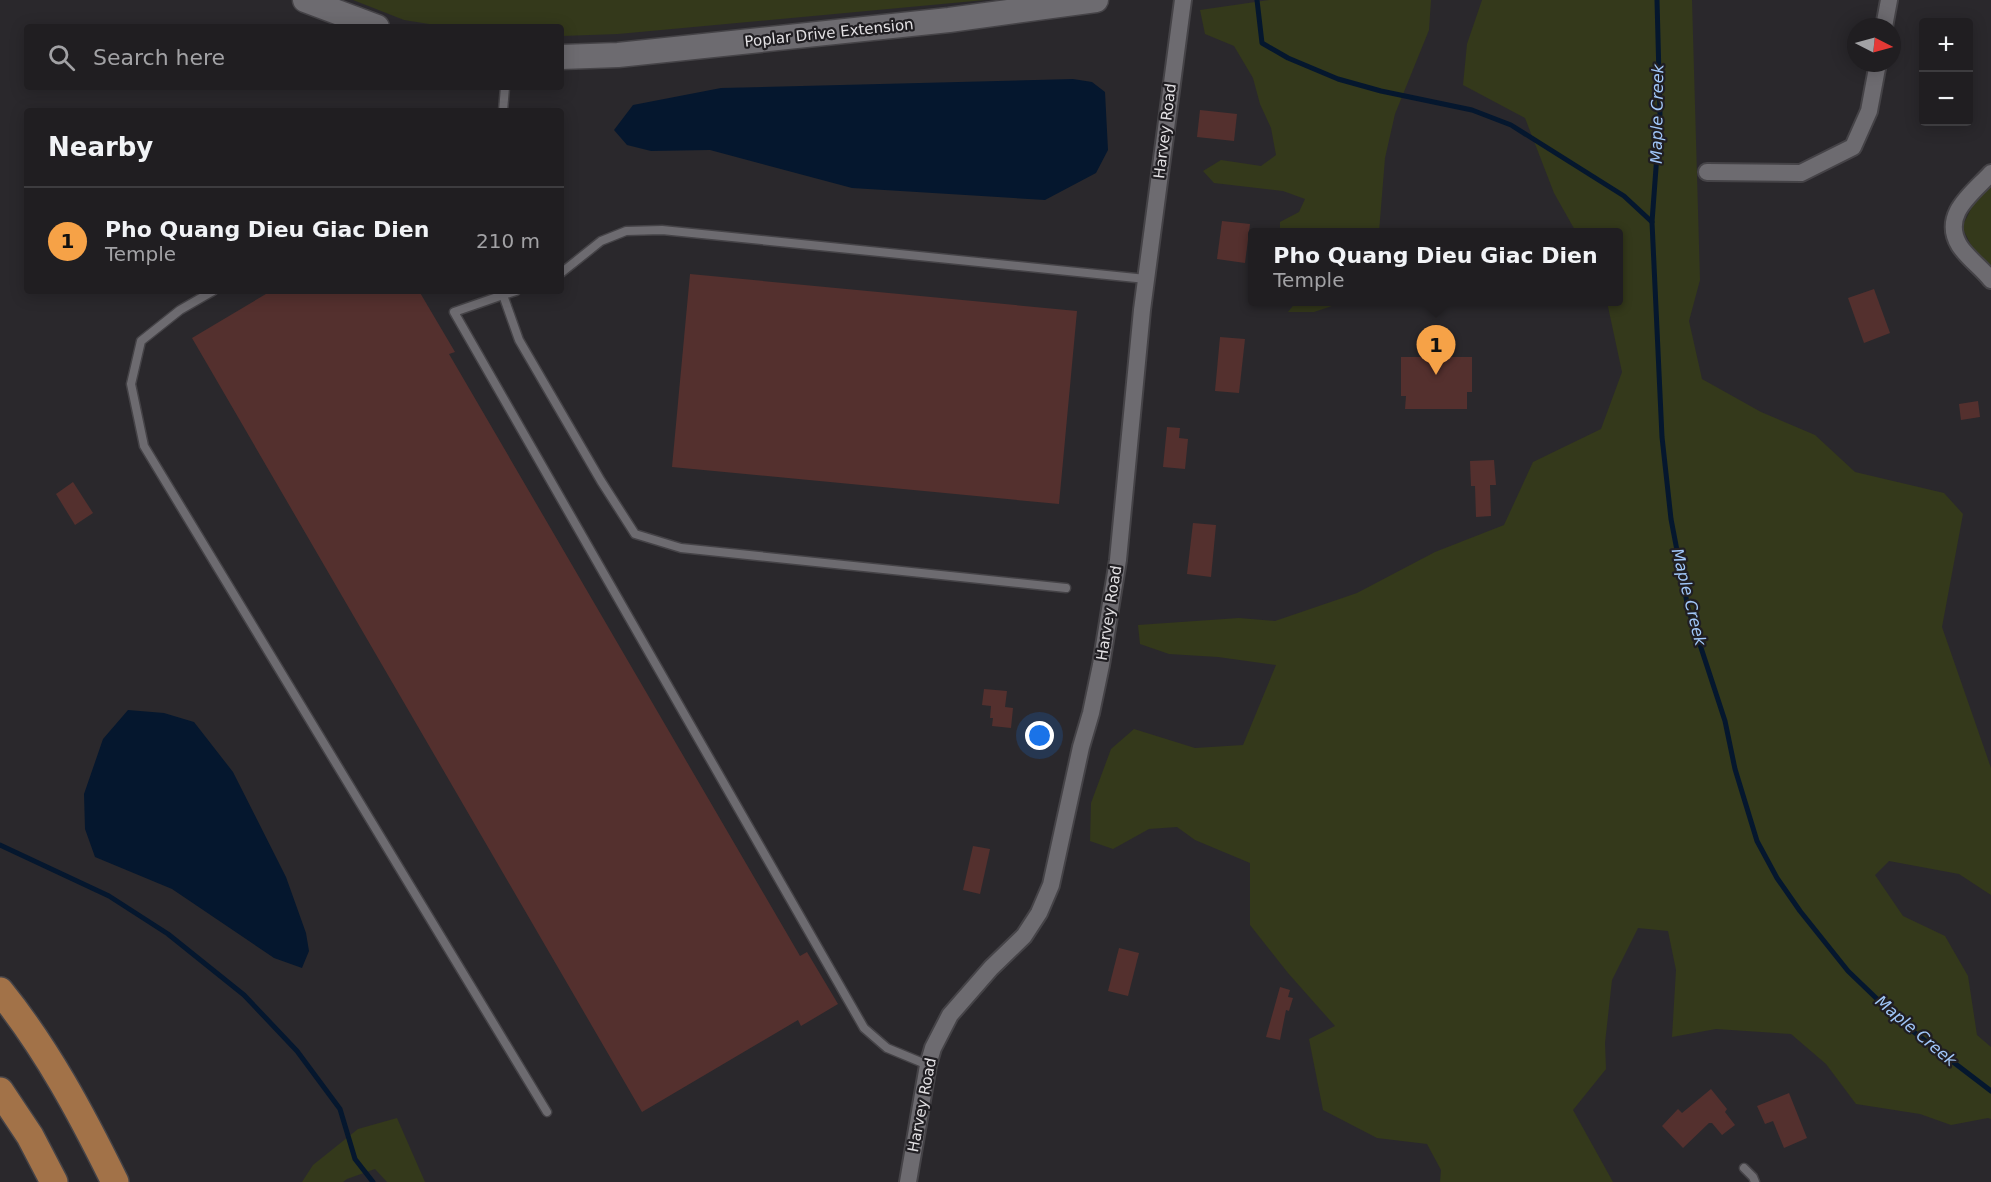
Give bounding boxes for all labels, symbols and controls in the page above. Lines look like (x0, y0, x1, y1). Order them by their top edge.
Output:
street label: Poplar Drive Extension (744, 15, 914, 51)
north arrow (1847, 18, 1901, 72)
map controls (1919, 18, 1973, 126)
button: + (1919, 18, 1973, 72)
search box (24, 24, 564, 90)
icon: search (45, 41, 78, 74)
text: Search here (93, 45, 225, 70)
water label: Maple Creek (1647, 63, 1667, 164)
button: − (1919, 72, 1973, 126)
street label: Harvey Road (1150, 82, 1180, 180)
text: Nearby (48, 132, 153, 162)
text: Pho Quang Dieu Giac Dien (105, 217, 429, 242)
popup (1248, 228, 1623, 306)
text: 1 (61, 229, 74, 253)
text: 210 m (476, 229, 540, 253)
text: Temple (105, 242, 176, 266)
text: Pho Quang Dieu Giac Dien (1273, 243, 1598, 268)
text: Temple (1273, 268, 1344, 292)
pin: 1 (1416, 326, 1456, 375)
water label: Maple Creek (1668, 546, 1710, 648)
street label: Harvey Road (1093, 564, 1125, 662)
your location (1025, 721, 1054, 750)
water label: Maple Creek (1872, 992, 1961, 1071)
street label: Harvey Road (904, 1056, 940, 1154)

